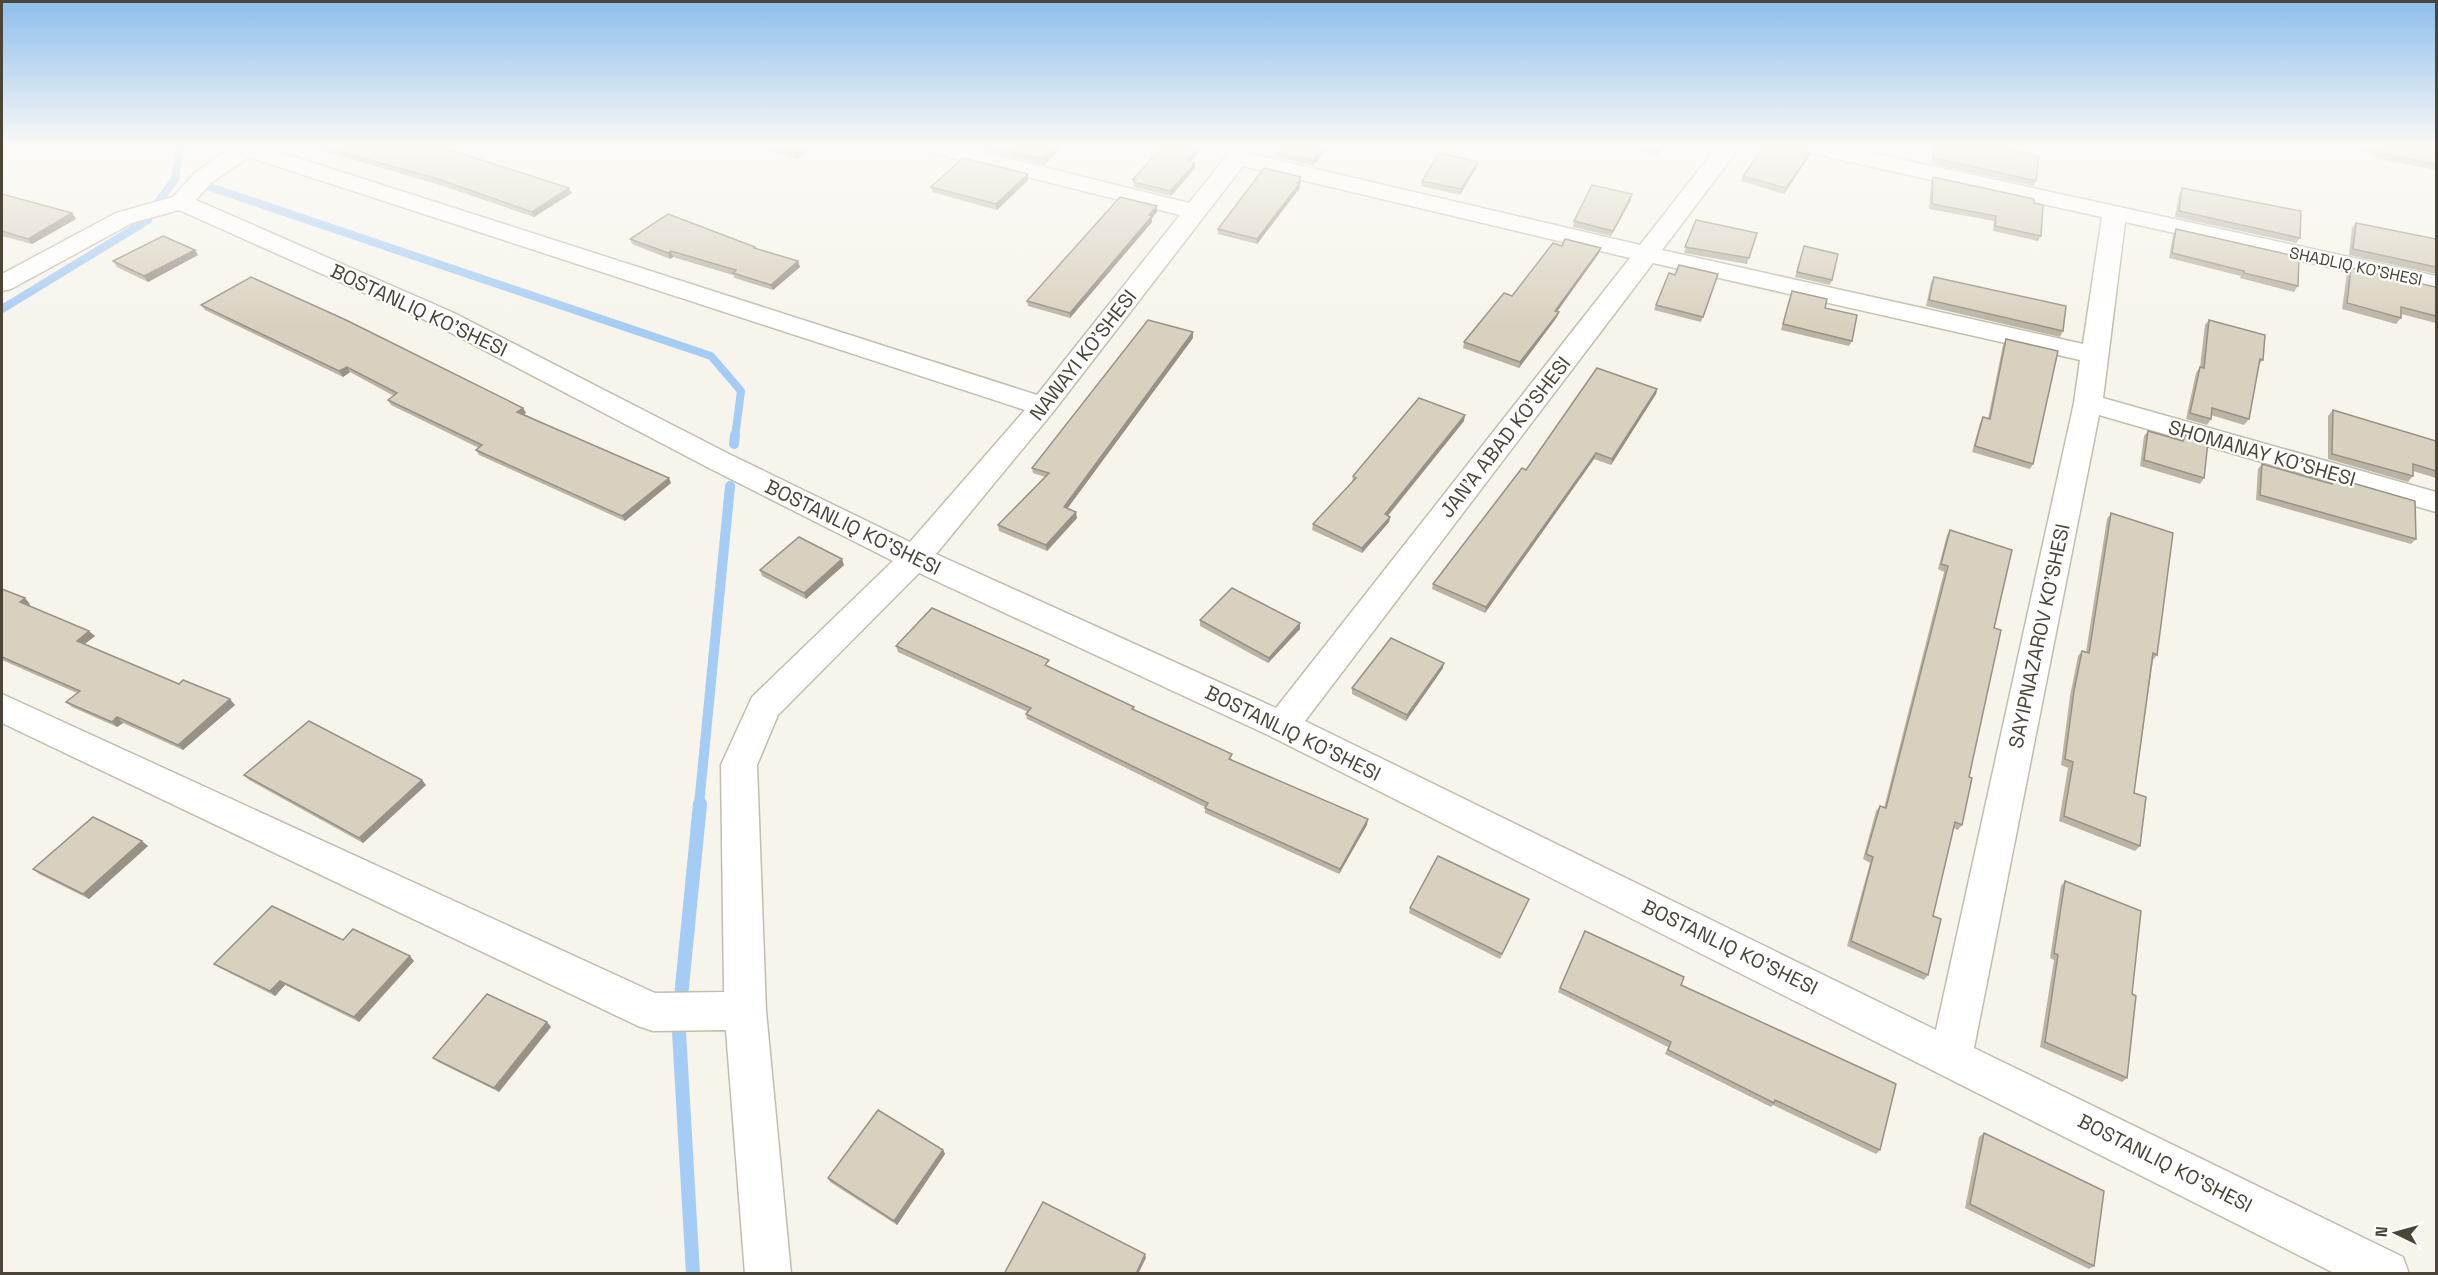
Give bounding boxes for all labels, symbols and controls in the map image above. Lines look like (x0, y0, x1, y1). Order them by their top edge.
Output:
street label: SHADLIQ KO'SHESI (2288, 242, 2424, 291)
street label: BOSTANLIQ KO'SHESI (326, 258, 512, 362)
street label: NAWAYI KO'SHESI (1024, 284, 1142, 426)
street label: JAN'A ABAD KO'SHESI (1434, 351, 1576, 523)
street label: SHOMANAY KO'SHESI (2165, 414, 2359, 492)
street label: BOSTANLIQ KO'SHESI (761, 473, 945, 581)
street label: SAYIPNAZAROV KO'SHESI (2002, 521, 2076, 751)
street label: BOSTANLIQ KO'SHESI (1201, 679, 1385, 787)
street label: BOSTANLIQ KO'SHESI (1638, 893, 1822, 1001)
street label: BOSTANLIQ KO'SHESI (2073, 1108, 2257, 1218)
north arrow (2366, 1203, 2426, 1263)
text: N (2371, 1225, 2392, 1238)

